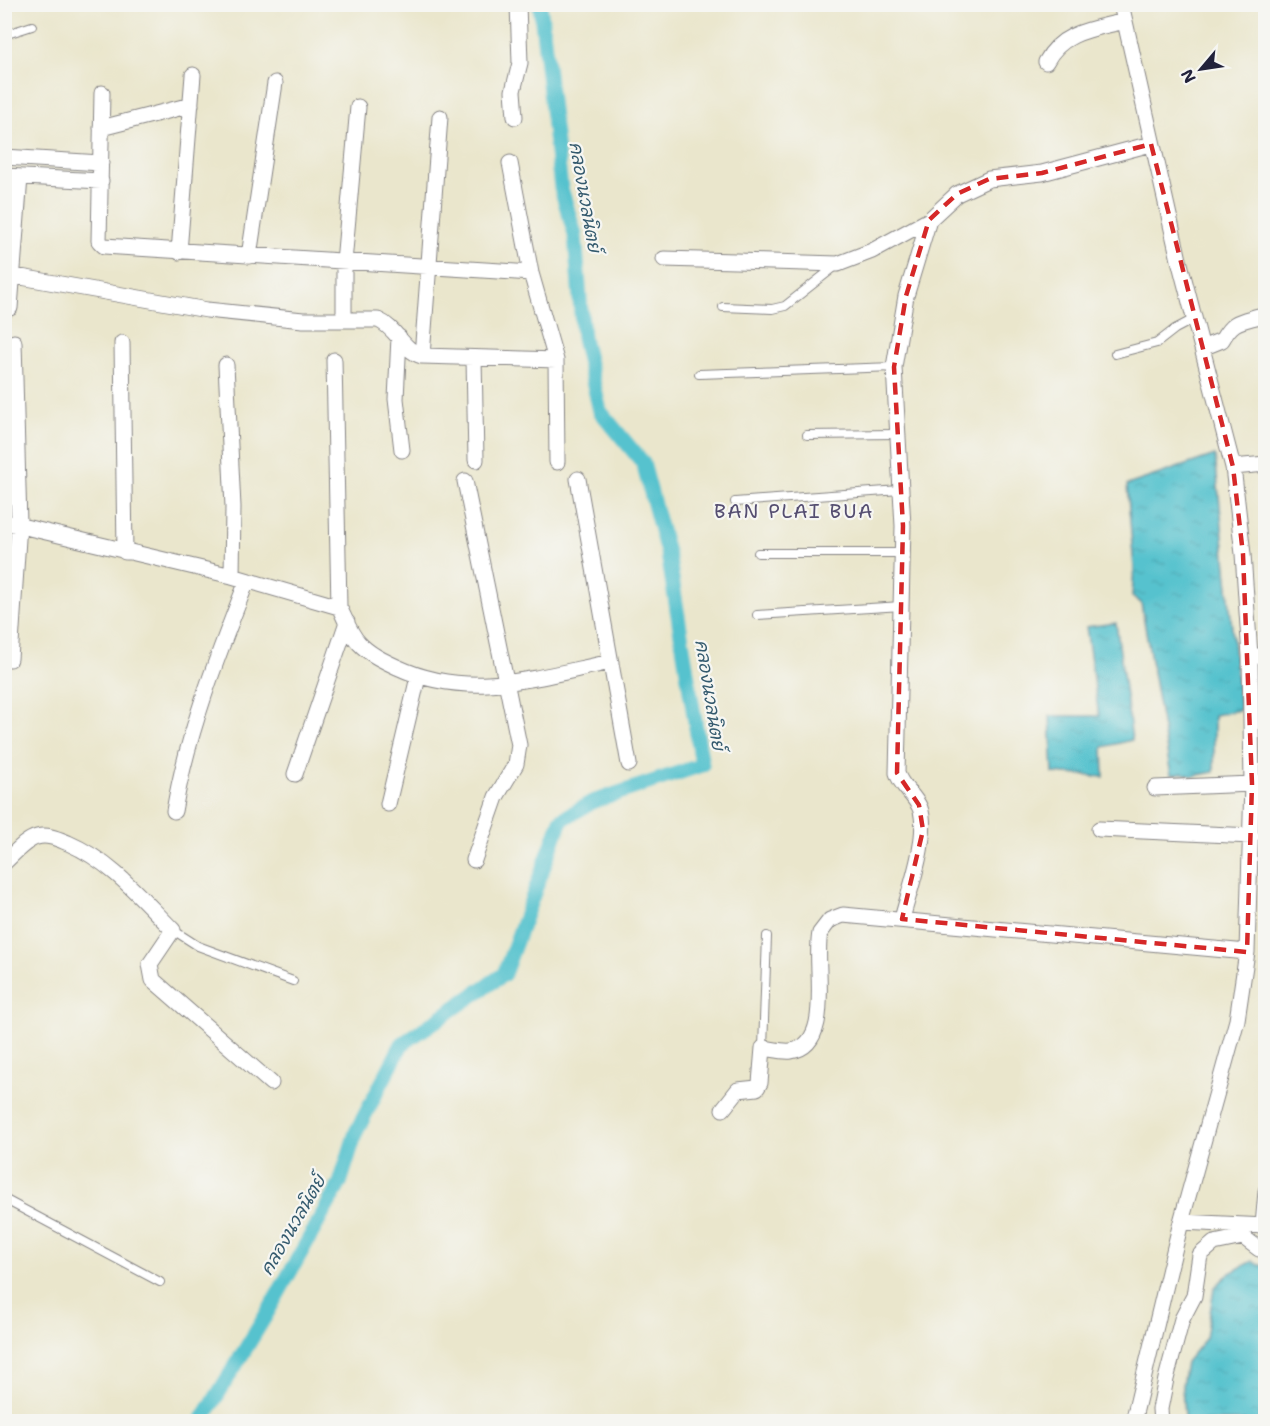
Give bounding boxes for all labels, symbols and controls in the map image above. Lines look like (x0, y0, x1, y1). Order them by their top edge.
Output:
north arrow (1171, 39, 1231, 99)
text: N (1176, 65, 1201, 87)
water label: คลองนวลนิตย์ (563, 140, 607, 258)
district label: BAN PLAI BUA (714, 498, 874, 524)
water label: คลองนวลนิตย์ (689, 638, 731, 756)
water label: คลองนวลนิตย์ (255, 1167, 333, 1279)

